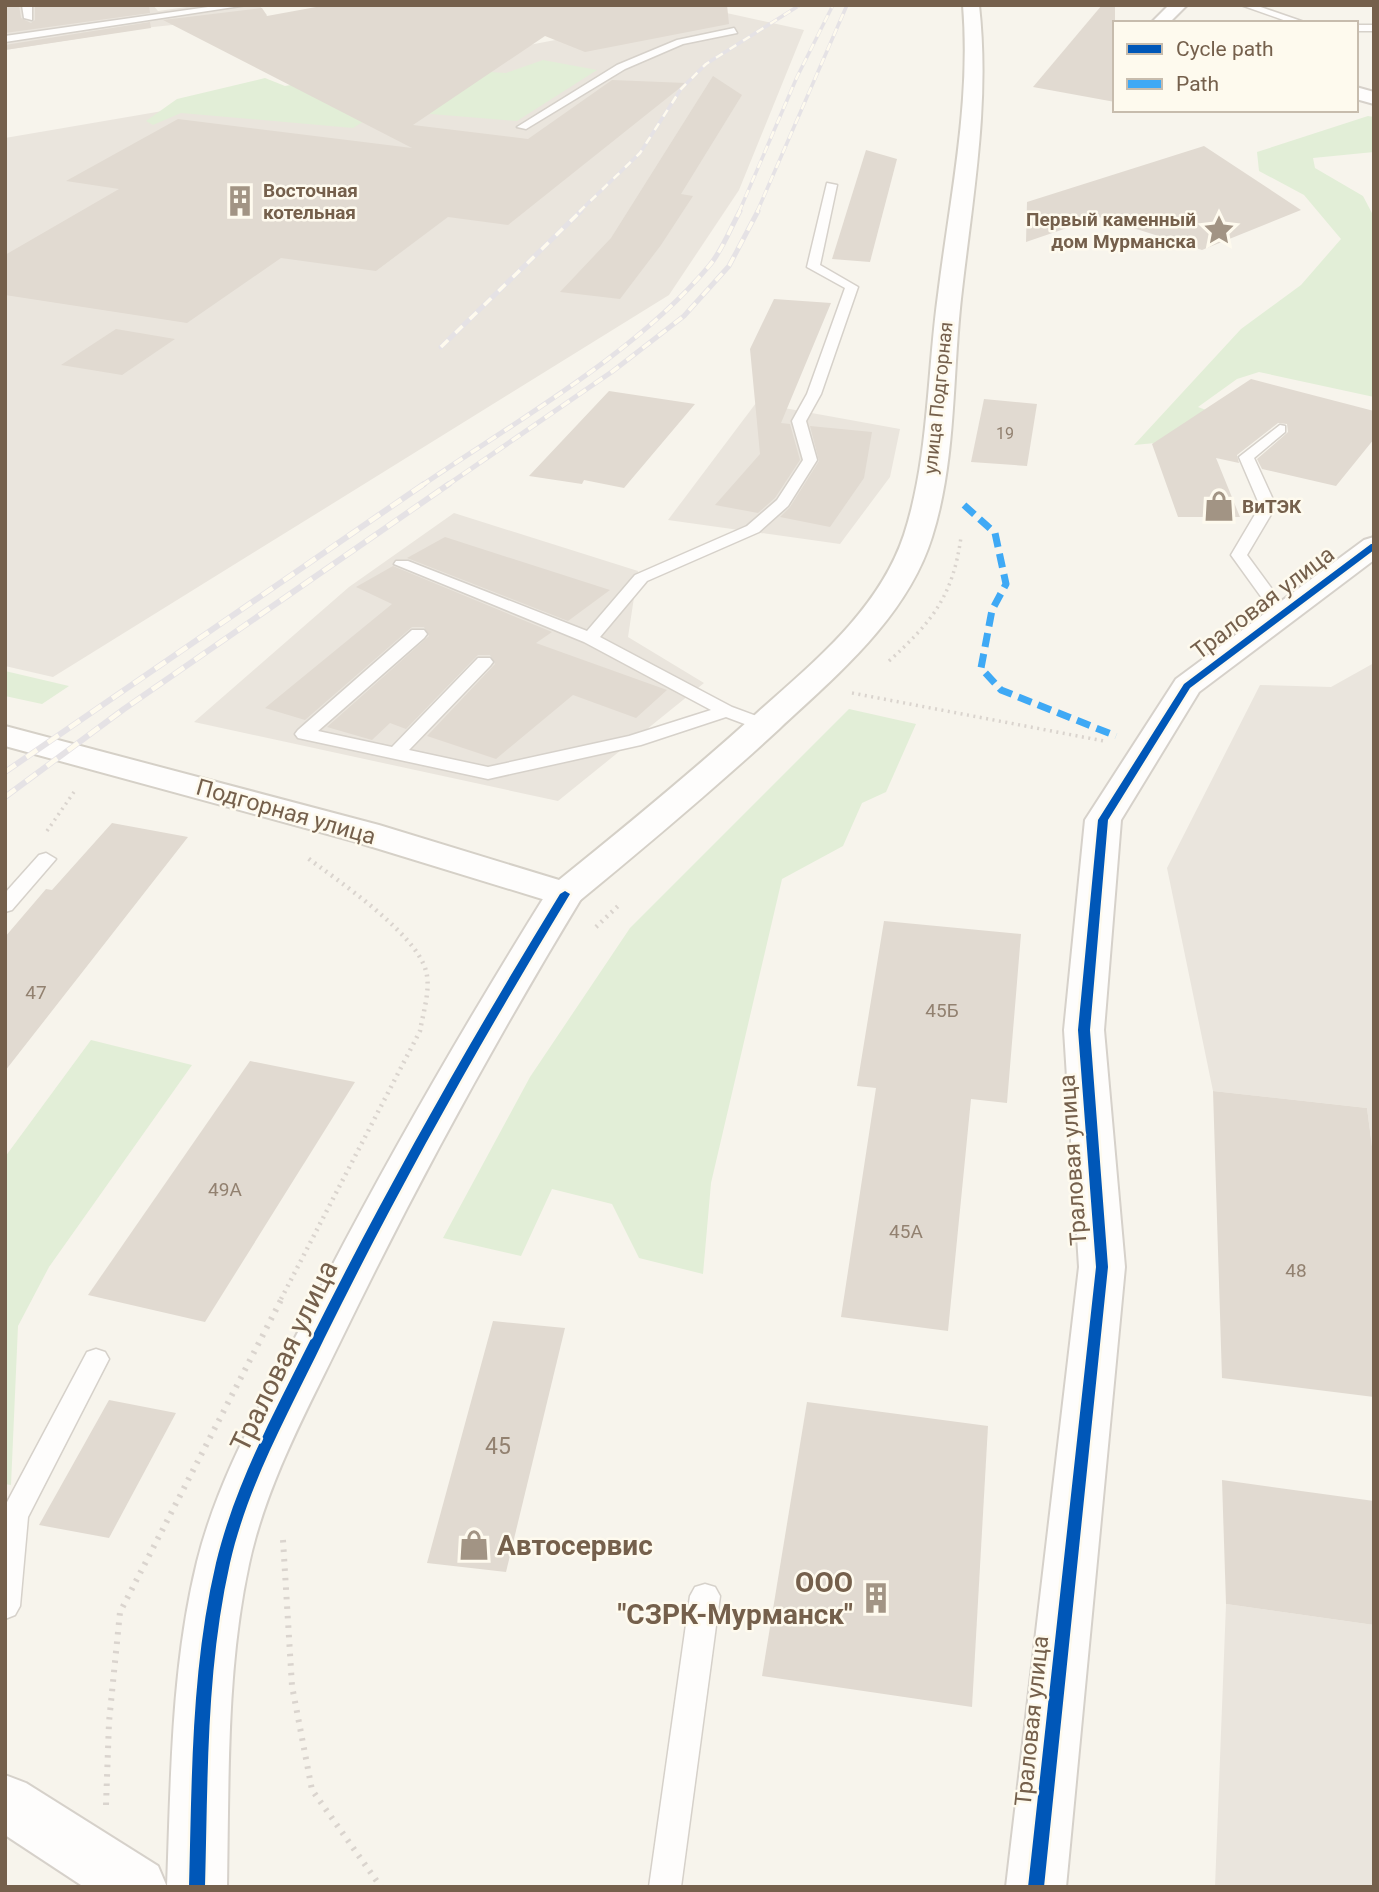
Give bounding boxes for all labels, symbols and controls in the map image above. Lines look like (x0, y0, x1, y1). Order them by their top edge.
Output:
legend (1113, 21, 1358, 112)
text: Cycle path (1176, 37, 1274, 61)
text: Path (1176, 72, 1219, 96)
place label: Восточная котельная (263, 179, 358, 224)
building icon: Восточная котельная (223, 184, 257, 218)
place label: Первый каменный дом Мурманска (1026, 208, 1196, 253)
place icon: Первый каменный дом Мурманска (1202, 213, 1236, 247)
street label: улица Подгорная (919, 321, 957, 475)
house number: 19 (996, 424, 1014, 443)
shop icon: ВиТЭК (1202, 489, 1236, 523)
place label: ВиТЭК (1242, 495, 1302, 518)
street label: Траловая улица (1186, 541, 1340, 665)
street label: Подгорная улица (193, 773, 379, 851)
house number: 47 (25, 981, 47, 1004)
house number: 45Б (925, 999, 959, 1022)
street label: Траловая улица (1054, 1074, 1092, 1246)
house number: 49А (208, 1178, 242, 1201)
house number: 45А (889, 1220, 923, 1243)
street label: Траловая улица (223, 1255, 345, 1457)
house number: 48 (1285, 1259, 1307, 1282)
house number: 45 (485, 1433, 511, 1460)
shop icon: Автосервис (457, 1528, 491, 1562)
place label: Автосервис (497, 1529, 653, 1562)
place label: ООО "СЗРК-Мурманск" (617, 1566, 853, 1631)
building icon: ООО "СЗРК-Мурманск" (859, 1581, 893, 1615)
street label: Траловая улица (1010, 1634, 1054, 1808)

